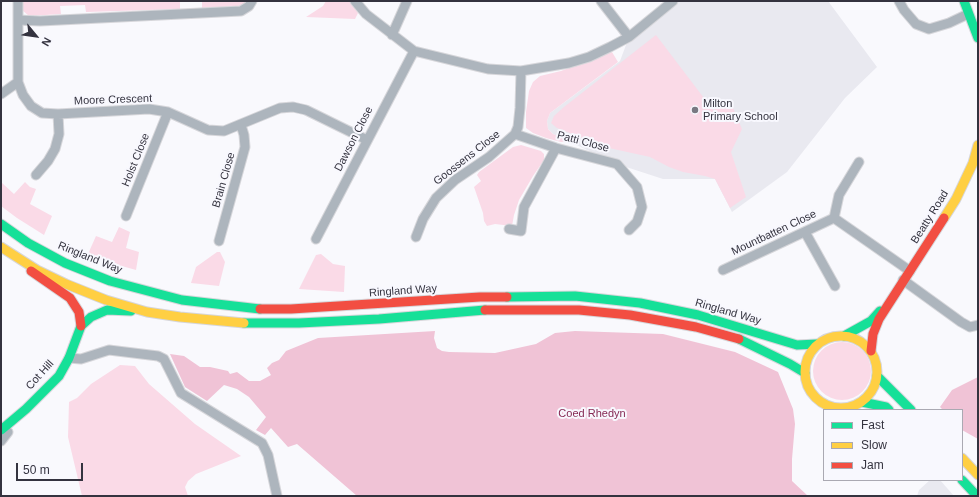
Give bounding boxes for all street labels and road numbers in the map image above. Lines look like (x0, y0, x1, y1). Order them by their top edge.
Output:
street label: Moore Crescent (74, 92, 152, 108)
street label: Dawson Close (332, 104, 376, 174)
street label: Goossens Close (431, 128, 503, 188)
street label: Patti Close (556, 129, 610, 155)
street label: Holst Close (119, 131, 153, 189)
street label: Brain Close (210, 151, 238, 209)
street label: Beatty Road (908, 188, 952, 246)
street label: Mountbatten Close (729, 208, 819, 258)
street label: Ringland Way (56, 239, 124, 277)
street label: Ringland Way (369, 282, 437, 300)
street label: Ringland Way (693, 296, 763, 328)
street label: Cot Hill (23, 357, 57, 393)

